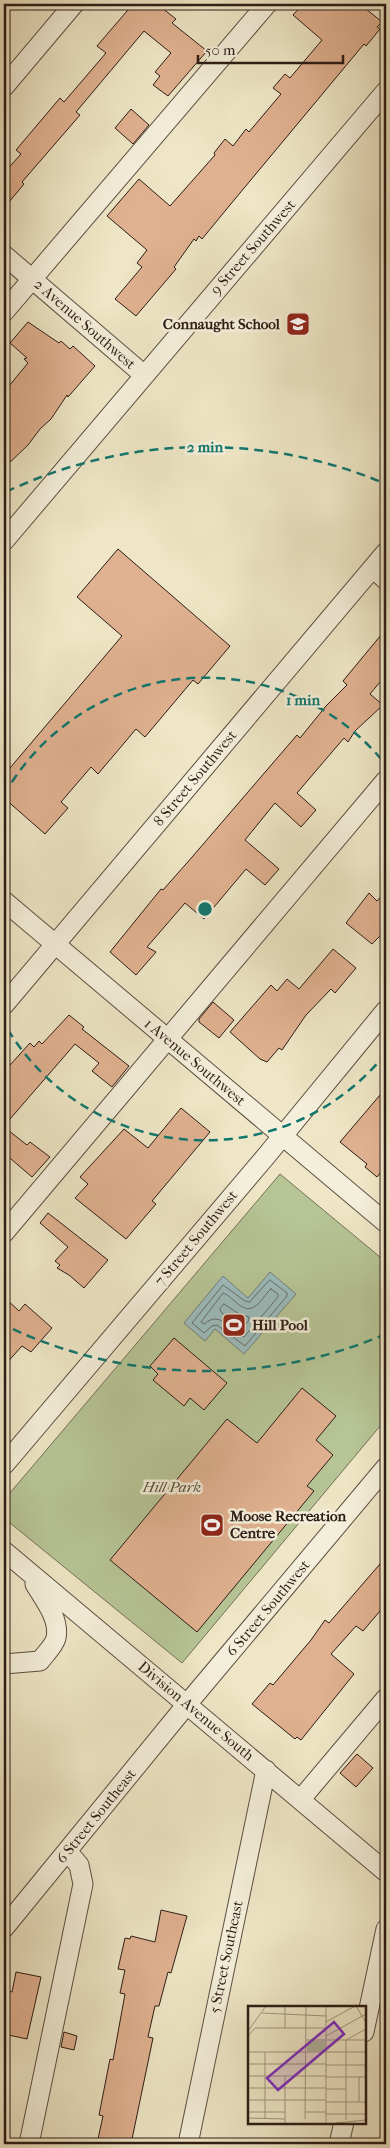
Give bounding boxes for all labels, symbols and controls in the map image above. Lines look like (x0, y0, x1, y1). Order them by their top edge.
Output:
scale bar (198, 32, 342, 64)
text: 50 m (205, 41, 236, 59)
street label: 9 Street Southwest (207, 195, 300, 298)
street label: 2 Avenue Southwest (30, 275, 140, 373)
school or university icon: Connaught School (285, 311, 311, 337)
place label: Connaught School (163, 315, 281, 333)
text: 2 min (187, 438, 224, 456)
text: 1 min (286, 691, 320, 709)
street label: 8 Street Southwest (150, 726, 241, 830)
centre of rings (196, 900, 214, 918)
street label: 1 Avenue Southwest (141, 1014, 250, 1110)
street label: 7 Street Southwest (151, 1186, 242, 1290)
sports icon: Hill Pool (221, 1312, 247, 1338)
place label: Hill Pool (252, 1316, 309, 1334)
park label: Hill Park (142, 1478, 201, 1496)
place label: Moose Recreation Centre (229, 1507, 346, 1542)
sports icon: Moose Recreation Centre (199, 1512, 225, 1538)
street label: 6 Street Southwest (222, 1556, 314, 1660)
street label: Division Avenue South (134, 1657, 258, 1765)
street label: 6 Street Southeast (52, 1764, 140, 1867)
street label: 5 Street Southeast (205, 1898, 247, 2015)
inset map (248, 2006, 365, 2123)

